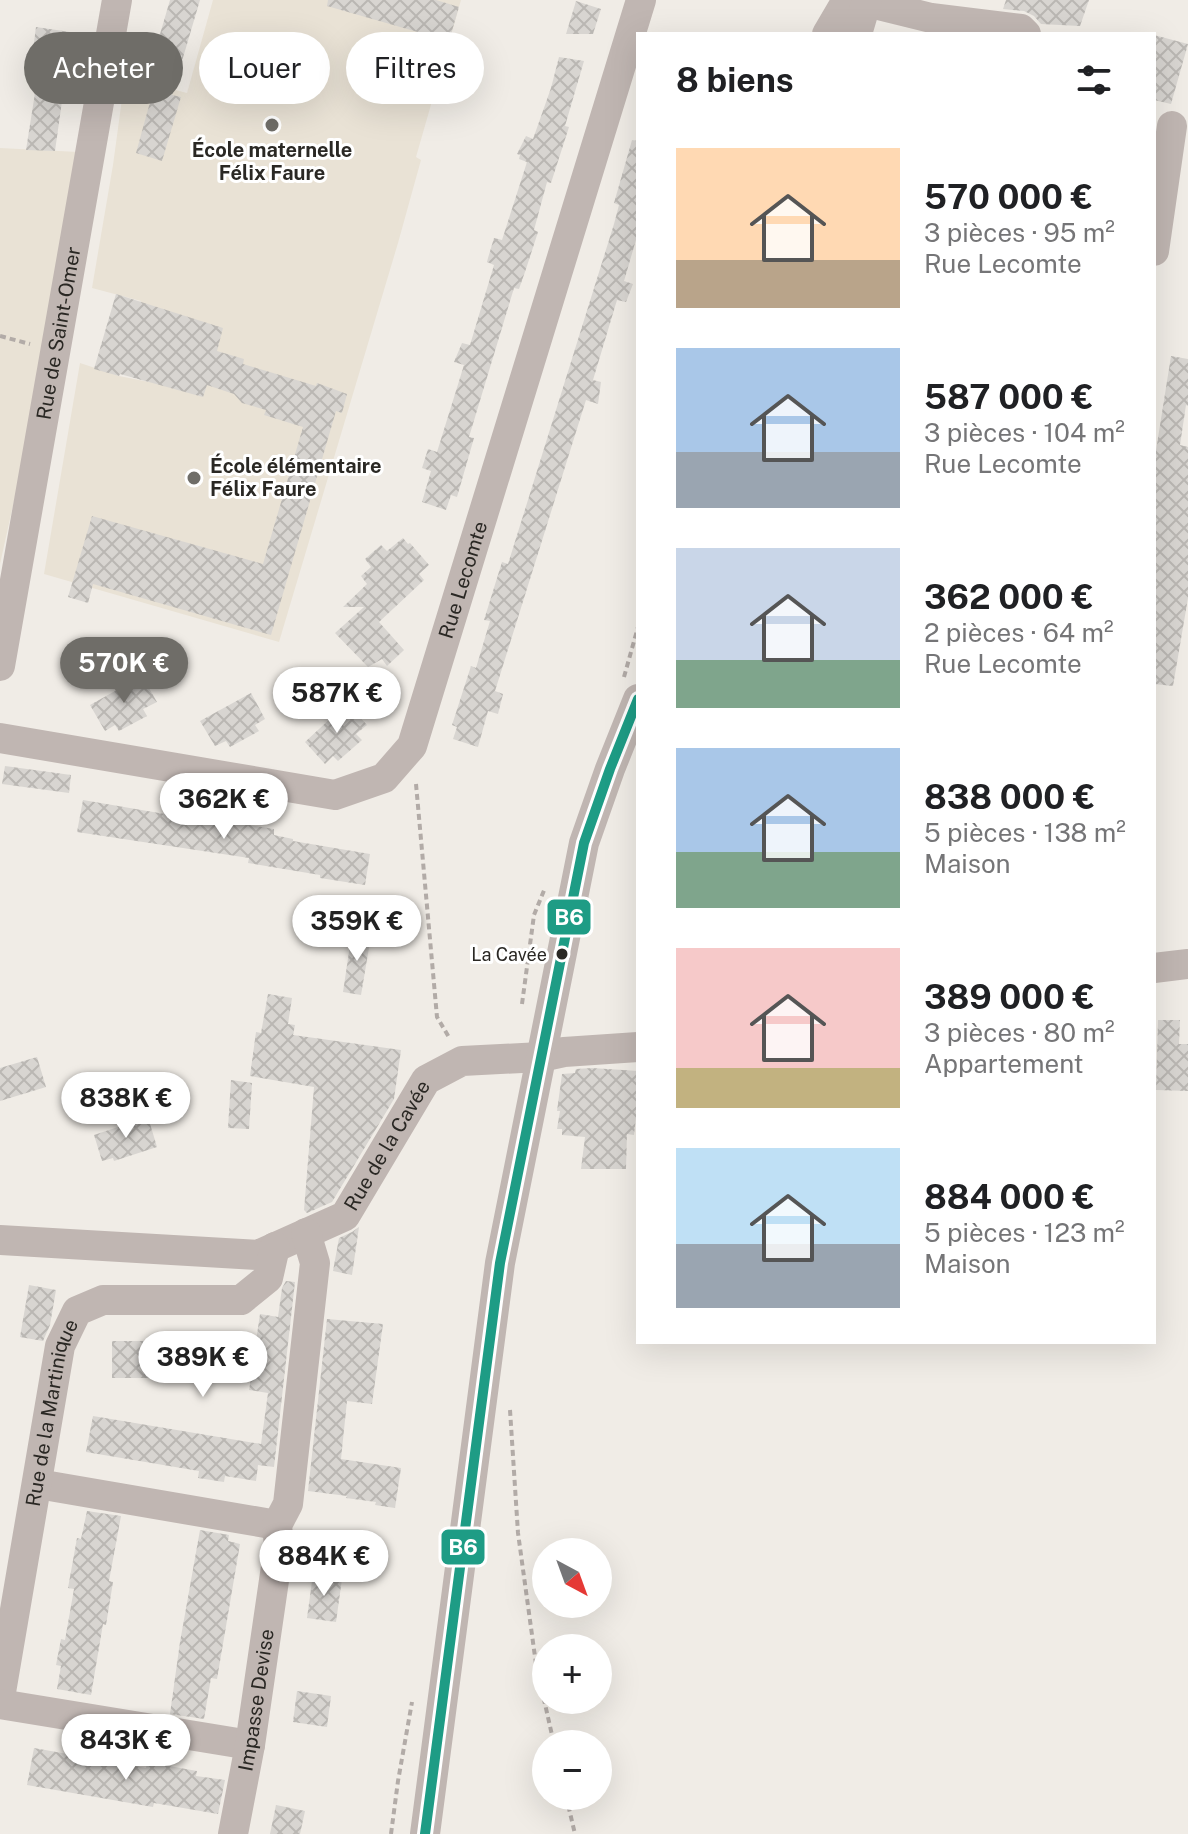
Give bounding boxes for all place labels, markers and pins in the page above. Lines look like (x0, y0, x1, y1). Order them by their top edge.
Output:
marker: École maternelle Félix Faure (263, 116, 281, 134)
place label: École maternelle Félix Faure (192, 137, 352, 185)
place label: École élémentaire Félix Faure (210, 453, 382, 501)
marker: École élémentaire Félix Faure (185, 469, 203, 487)
pin: 570K € (59, 637, 189, 705)
pin: 587K € (272, 667, 402, 735)
pin: 362K € (159, 773, 289, 841)
pin: 359K € (292, 895, 422, 963)
place label: La Cavée (471, 944, 547, 965)
marker: La Cavée (554, 946, 570, 962)
pin: 838K € (61, 1072, 191, 1140)
pin: 389K € (138, 1331, 268, 1399)
pin: 884K € (259, 1530, 389, 1598)
pin: 843K € (61, 1714, 191, 1782)

